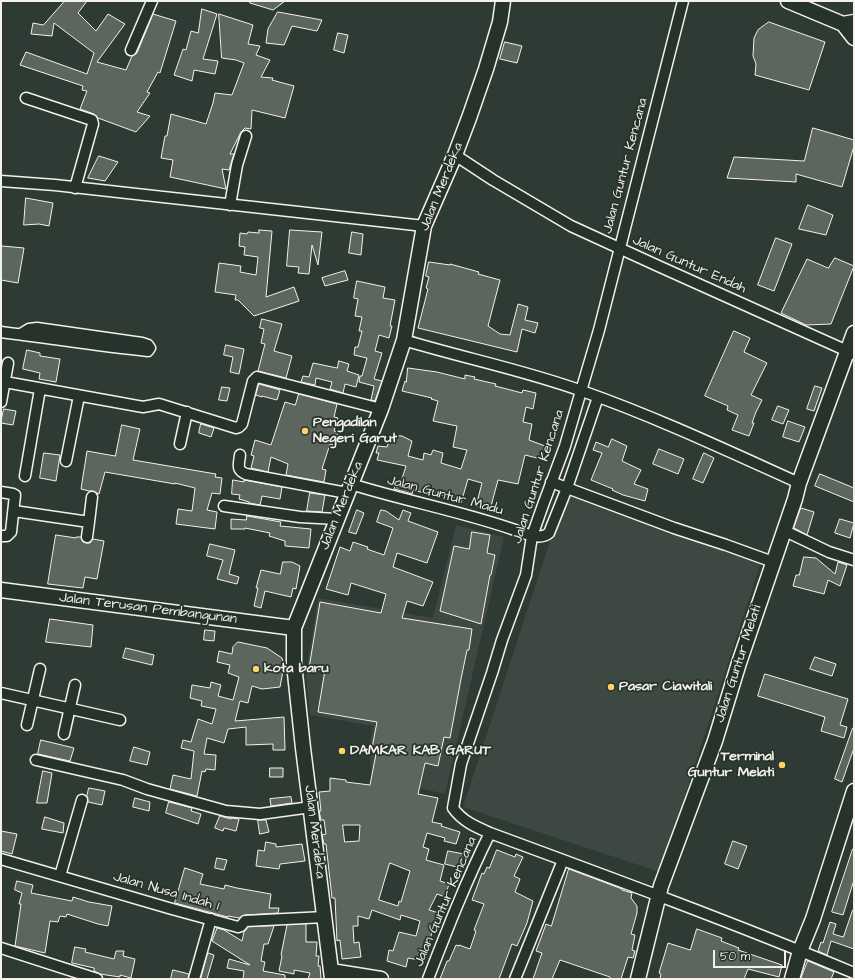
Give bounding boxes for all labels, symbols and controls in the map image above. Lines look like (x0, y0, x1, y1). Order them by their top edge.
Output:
street label: Jalan Guntur Kencana (600, 96, 652, 236)
street label: Jalan Merdeka (417, 140, 467, 234)
street label: Jalan Guntur Endah (629, 232, 749, 298)
street label: Jalan Guntur Kencana (509, 408, 569, 546)
place label: Pengadilan Negeri Garut (313, 415, 397, 448)
marker: Pengadilan Negeri Garut (300, 426, 310, 436)
street label: Jalan Merdeka (317, 459, 367, 553)
street label: Jalan Guntur Madu (385, 472, 505, 520)
street label: Jalan Terusan Pembangunan (58, 590, 238, 628)
street label: Jalan Guntur Melati (712, 603, 766, 725)
place label: kota baru (264, 661, 329, 677)
marker: kota baru (251, 664, 261, 674)
place label: Pasar Ciawitali (619, 679, 712, 695)
marker: Pasar Ciawitali (606, 682, 616, 692)
place label: DAMKAR KAB GARUT (350, 743, 491, 759)
marker: DAMKAR KAB GARUT (337, 746, 347, 756)
place label: Terminal Guntur Melati (688, 749, 774, 782)
marker: Terminal Guntur Melati (777, 760, 787, 770)
street label: Jalan Merdeka (300, 784, 328, 880)
street label: Jalan Guntur Kencana (411, 835, 481, 969)
street label: Jalan Nusa Indah 1 (111, 869, 221, 915)
scale bar (715, 942, 788, 968)
text: 50 m (720, 948, 750, 965)

